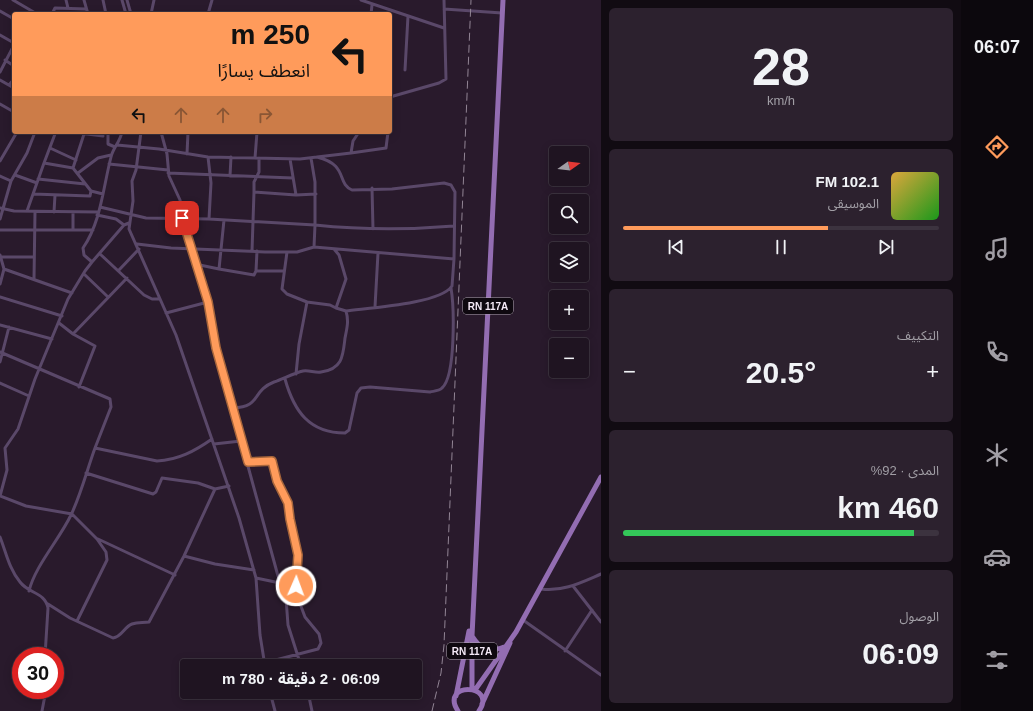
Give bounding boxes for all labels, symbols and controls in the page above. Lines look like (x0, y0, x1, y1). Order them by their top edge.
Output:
text: 250 m (231, 19, 310, 50)
icon: left (324, 28, 376, 80)
text: 06:07 (974, 37, 1020, 57)
text: 28 (752, 38, 810, 96)
text: انعطف يسارًا (218, 61, 310, 81)
text: km/h (767, 93, 795, 108)
icon: left (128, 104, 150, 126)
icon: ahead (170, 104, 192, 126)
icon: ahead (212, 104, 234, 126)
icon: right (254, 104, 276, 126)
icon: directions (983, 133, 1011, 161)
north arrow (549, 146, 589, 186)
map controls (549, 146, 589, 378)
text: 102.1 FM (816, 173, 879, 190)
button: search (549, 194, 589, 234)
text: الموسيقى (828, 196, 879, 211)
pin (165, 201, 199, 235)
icon: arrive (171, 207, 193, 229)
icon: music (983, 235, 1011, 263)
icon: previous (665, 236, 687, 258)
icon: pause (770, 236, 792, 258)
icon: next (875, 236, 897, 258)
button: layers (549, 242, 589, 282)
button: + (549, 290, 589, 330)
road number: RN 117A (463, 298, 513, 314)
text: التكييف (897, 328, 939, 343)
button: − (549, 338, 589, 378)
icon: phone (983, 338, 1011, 366)
text: 20.5° (746, 356, 816, 389)
text: − (623, 359, 636, 384)
text: + (926, 359, 939, 384)
icon: climate (983, 441, 1011, 469)
text: المدى · 92% (871, 463, 939, 478)
text: 460 km (837, 491, 939, 524)
icon: car (983, 543, 1011, 571)
position arrow (275, 565, 317, 607)
text: الوصول (899, 609, 939, 624)
text: 06:09 (862, 637, 939, 670)
road number: RN 117A (447, 643, 497, 659)
icon: filters (983, 646, 1011, 674)
speed limit sign: 30 (12, 647, 64, 699)
text: 06:09 · 2 دقيقة · 780 m (222, 670, 380, 687)

